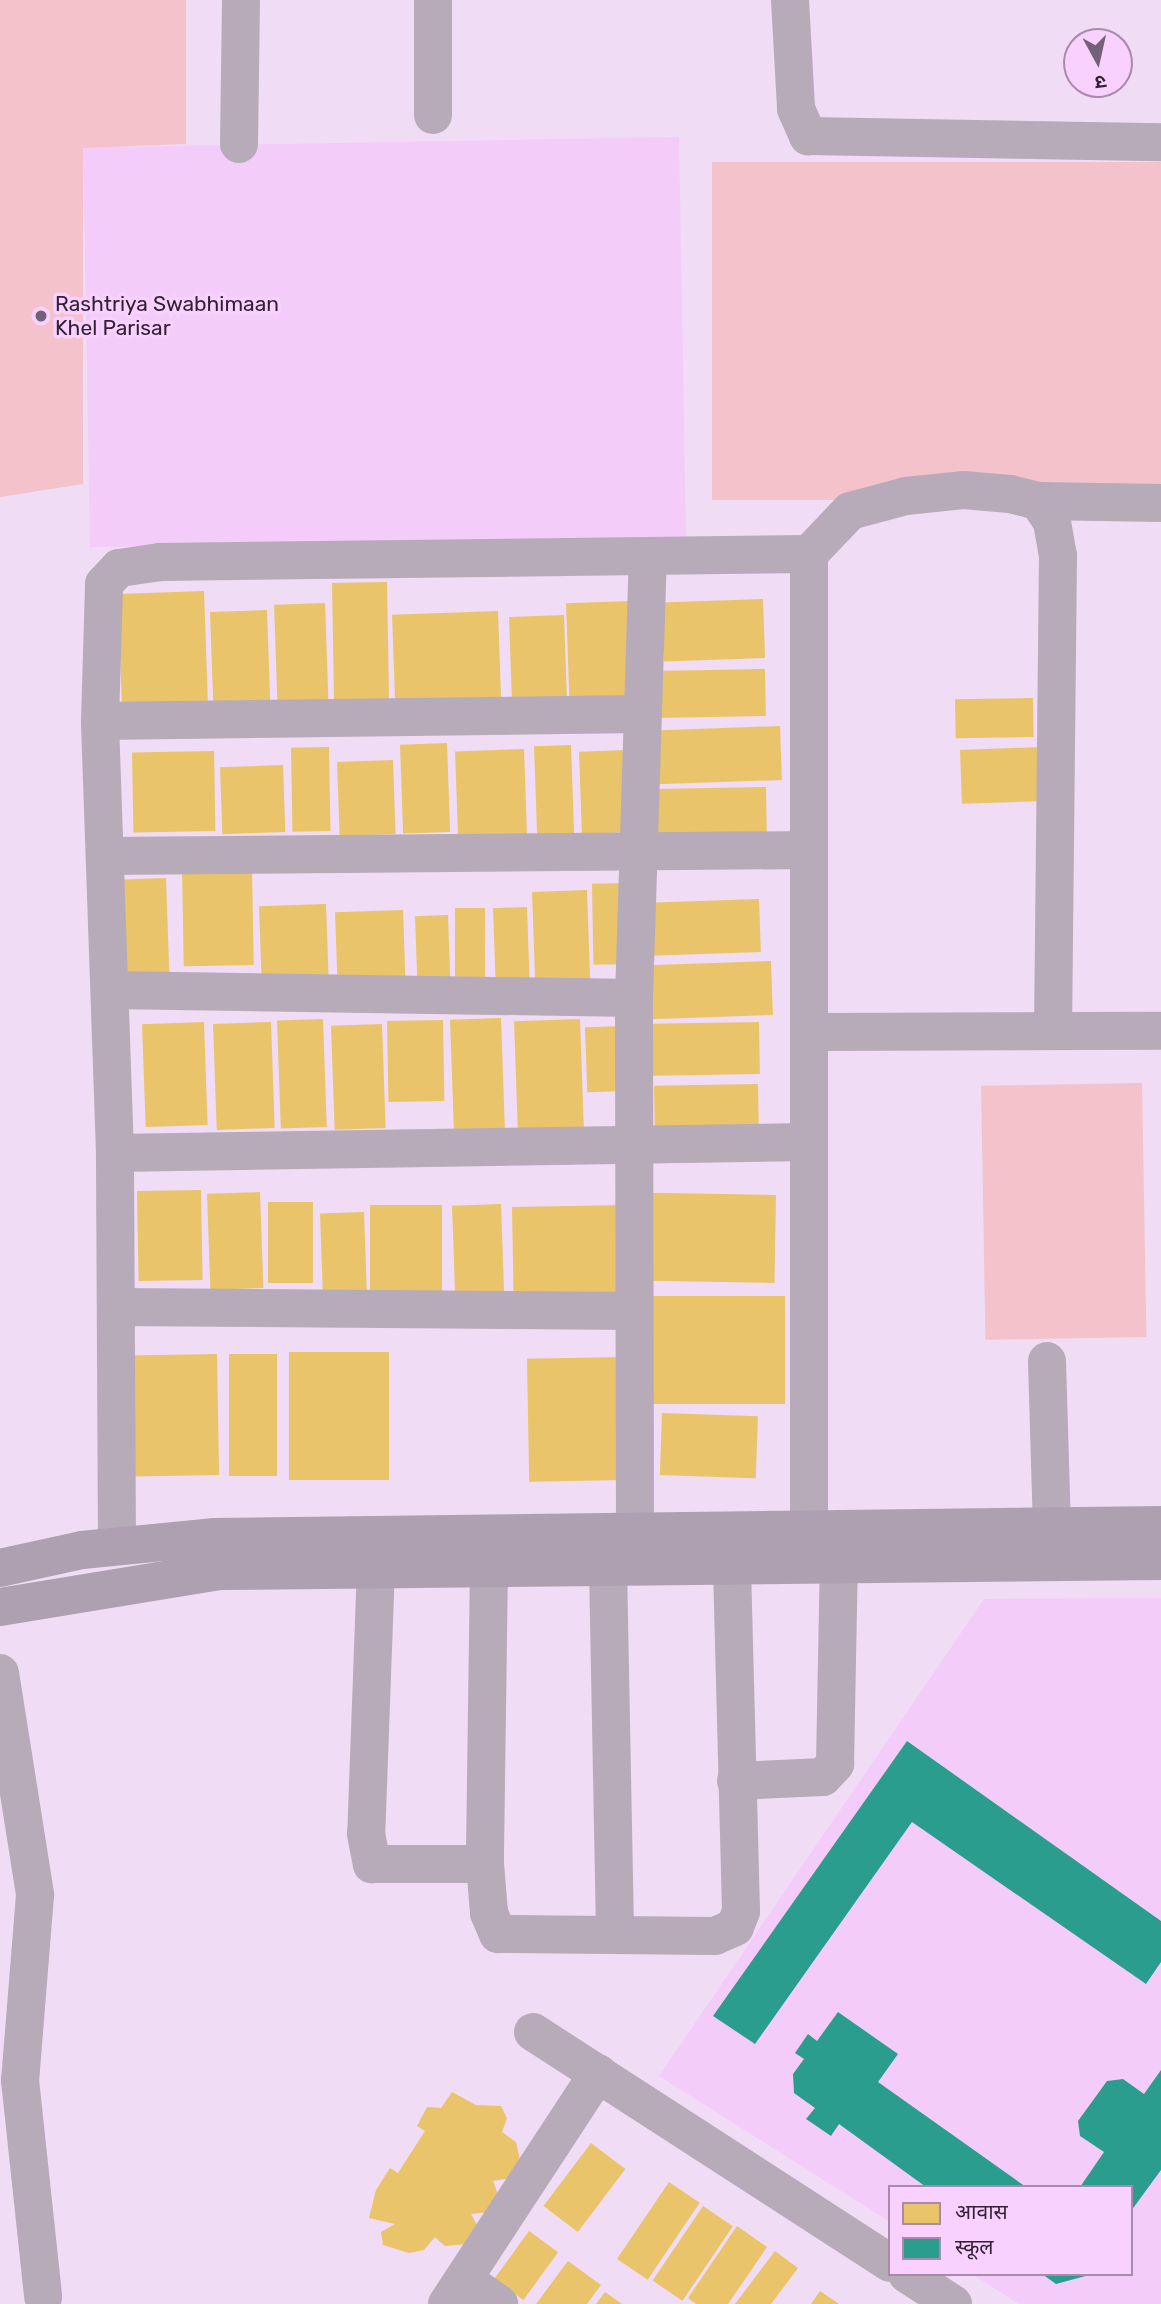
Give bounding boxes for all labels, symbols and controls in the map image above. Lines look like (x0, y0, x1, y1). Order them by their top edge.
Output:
north arrow (1063, 28, 1133, 98)
text: उ (1094, 70, 1108, 94)
place label: Rashtriya Swabhimaan Khel Parisar (55, 291, 279, 341)
marker: Rashtriya Swabhimaan Khel Parisar (33, 308, 49, 324)
legend (888, 2185, 1133, 2276)
text: आवास (955, 2199, 1008, 2224)
text: स्कूल (955, 2234, 994, 2259)

